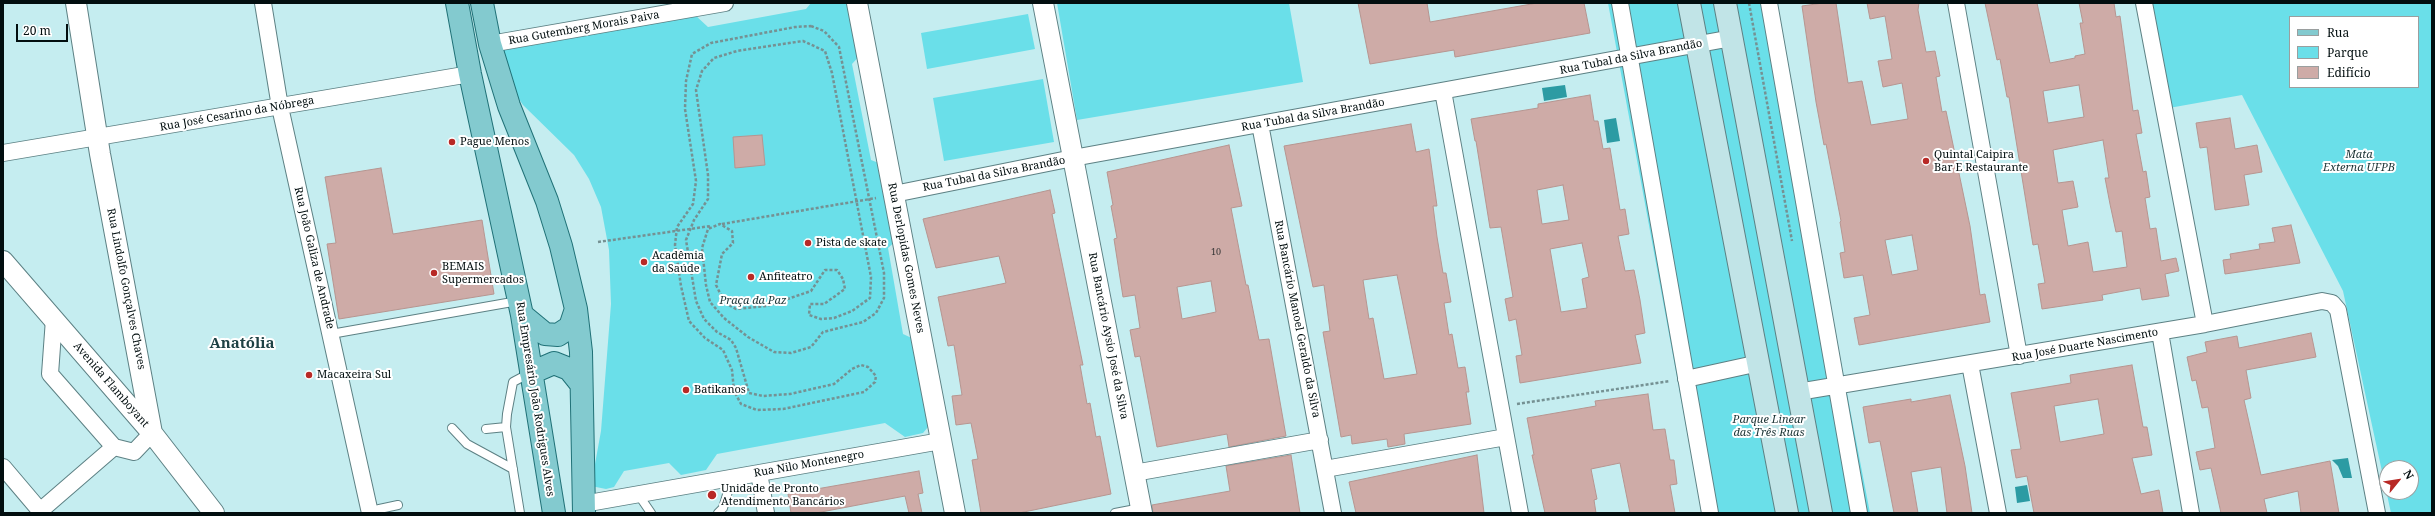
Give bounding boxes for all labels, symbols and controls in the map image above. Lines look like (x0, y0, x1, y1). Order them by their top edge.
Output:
street label: Rua Gutemberg Morais Paiva (508, 8, 660, 48)
scale bar (18, 16, 70, 42)
legend (2289, 16, 2419, 88)
text: 20 m (23, 22, 51, 39)
text: Rua (2327, 24, 2349, 41)
street label: Rua Tubal da Silva Brandão (1559, 37, 1703, 77)
text: Parque (2327, 44, 2368, 61)
text: Edifício (2327, 64, 2371, 81)
street label: Rua José Cesarino da Nóbrega (159, 94, 315, 134)
street label: Rua Tubal da Silva Brandão (1240, 96, 1386, 134)
place label: Pague Menos (460, 135, 529, 149)
marker: Pague Menos (447, 137, 457, 147)
place label: Quintal Caipira Bar E Restaurante (1934, 148, 2028, 174)
park label: Mata Externa UFPB (2323, 148, 2395, 174)
street label: Rua Tubal da Silva Brandão (922, 154, 1066, 194)
marker: Quintal Caipira Bar E Restaurante (1921, 156, 1931, 166)
street label: Rua Derlopidas Gomes Neves (885, 182, 927, 334)
street label: Rua João Galiza de Andrade (291, 186, 337, 330)
street label: Rua Lindolfo Gonçalves Chaves (104, 207, 148, 371)
street label: Rua Bancário Manoel Geraldo da Silva (1271, 219, 1323, 419)
place label: Pista de skate (816, 236, 887, 250)
marker: Pista de skate (803, 238, 813, 248)
house number: 10 (1211, 247, 1221, 257)
place label: Acadêmia da Saúde (652, 249, 704, 275)
street label: Rua Bancário Aysio José da Silva (1085, 251, 1131, 421)
marker: Acadêmia da Saúde (639, 257, 649, 267)
place label: BEMAIS Supermercados (442, 260, 524, 286)
marker: BEMAIS Supermercados (429, 268, 439, 278)
place label: Anfiteatro (759, 270, 812, 284)
marker: Anfiteatro (746, 272, 756, 282)
park label: Praça da Paz (719, 294, 787, 308)
street label: Rua Empresário João Rodrigues Alves (513, 301, 557, 497)
street label: Rua José Duarte Nascimento (2011, 326, 2159, 364)
district label: Anatólia (209, 335, 275, 353)
street label: Avenida Flamboyant (70, 340, 152, 430)
place label: Macaxeira Sul (317, 368, 391, 382)
marker: Macaxeira Sul (304, 370, 314, 380)
place label: Batikanos (694, 383, 746, 397)
marker: Batikanos (681, 385, 691, 395)
park label: Parque Linear das Três Ruas (1733, 413, 1805, 439)
street label: Rua Nilo Montenegro (753, 448, 865, 480)
north arrow (2379, 460, 2419, 500)
text: N (2400, 467, 2418, 482)
place label: Unidade de Pronto Atendimento Bancários (721, 482, 844, 508)
marker: Unidade de Pronto Atendimento Bancários (706, 489, 718, 501)

